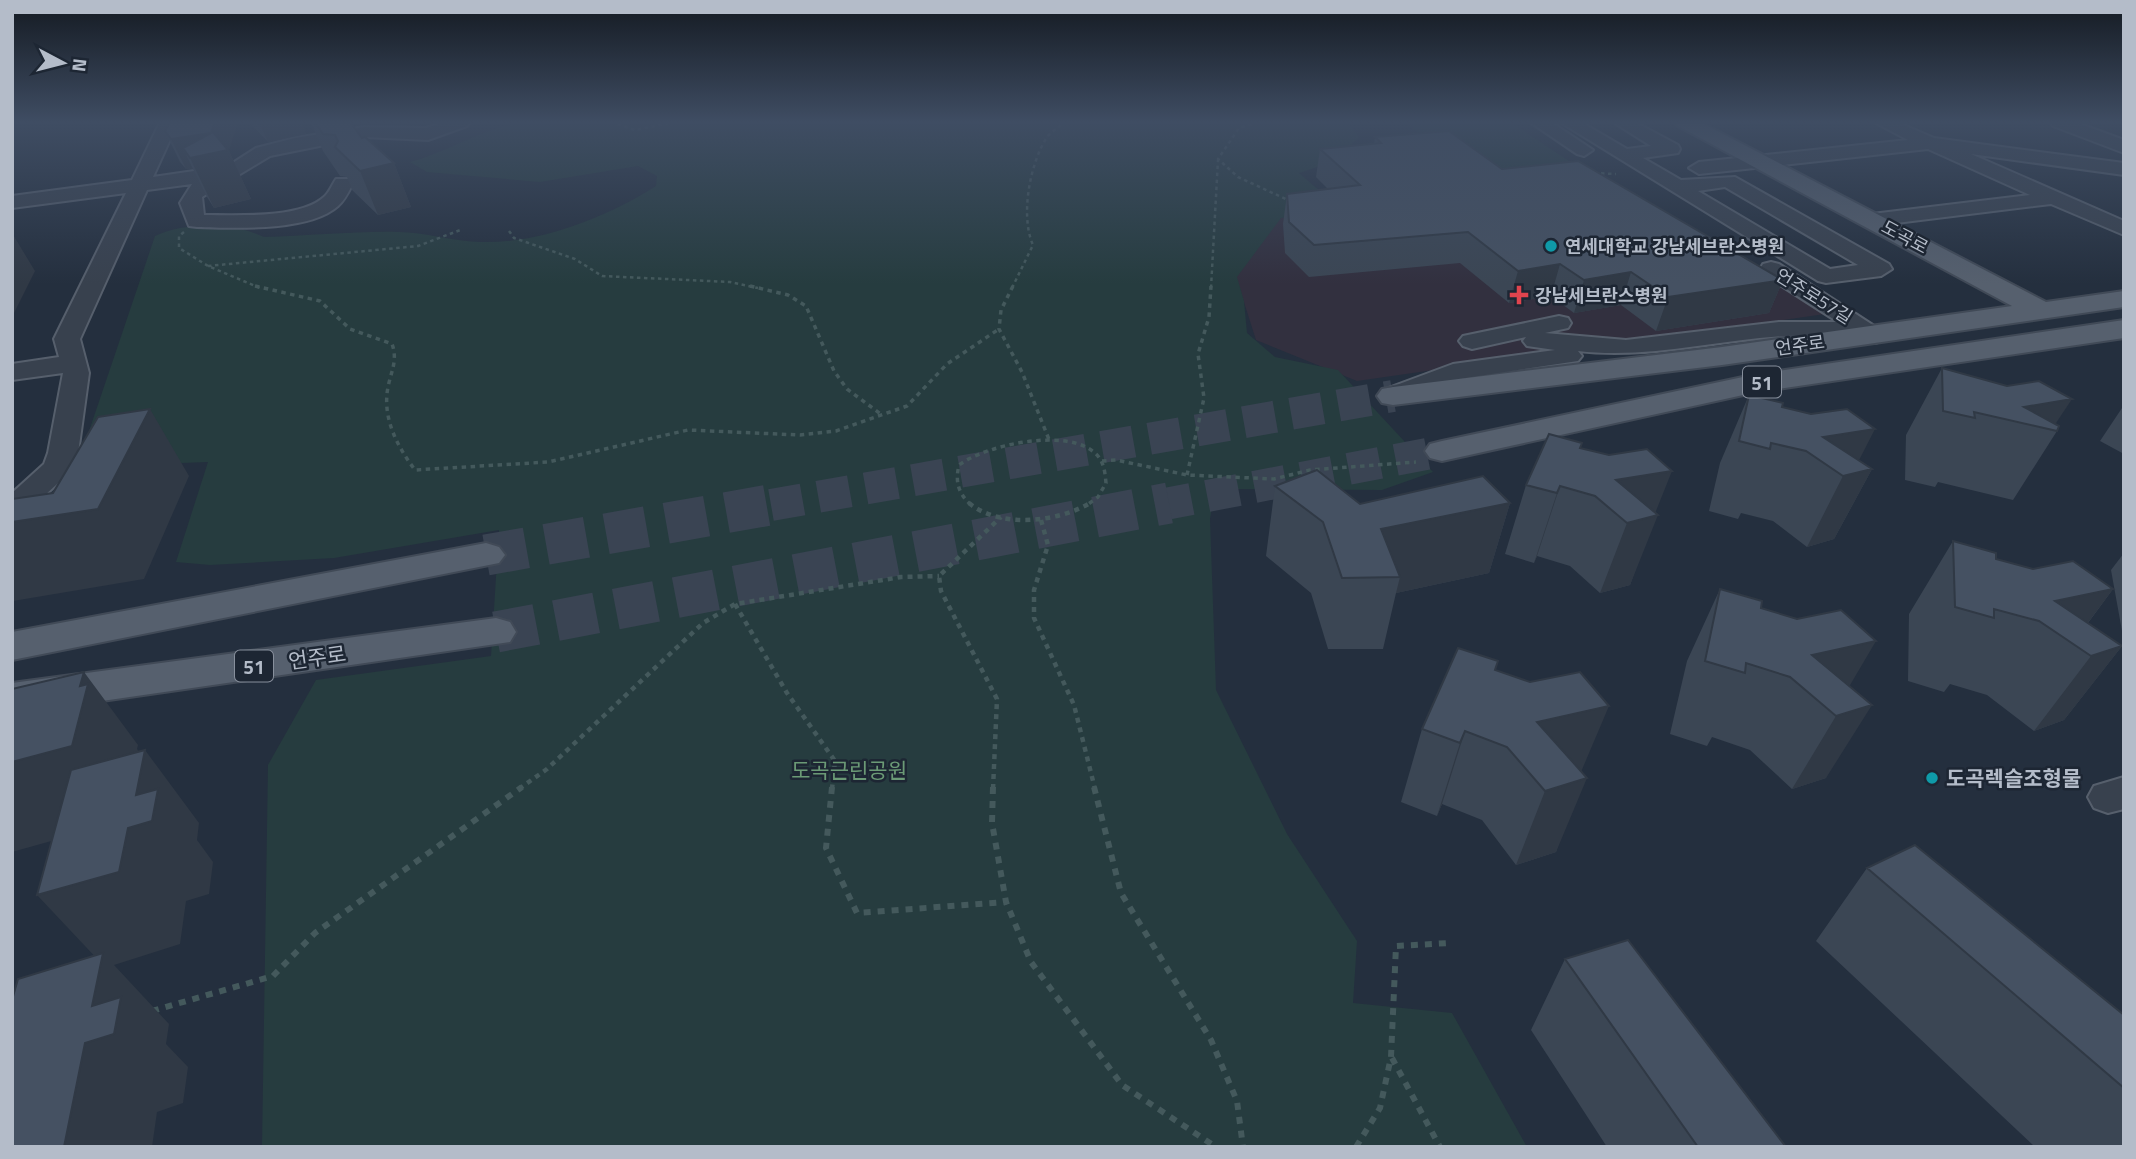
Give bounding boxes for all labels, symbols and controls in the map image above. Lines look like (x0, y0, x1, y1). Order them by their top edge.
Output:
north arrow (28, 28, 98, 98)
text: N (65, 57, 96, 73)
street label: 도곡로 (1877, 213, 1933, 261)
place label: 연세대학교 강남세브란스병원 (1565, 233, 1784, 260)
marker: 연세대학교 강남세브란스병원 (1543, 238, 1559, 254)
street label: 언주로57길 (1770, 262, 1858, 330)
place label: 강남세브란스병원 (1535, 282, 1667, 309)
marker: 강남세브란스병원 (1509, 285, 1529, 305)
street label: 언주로 (1774, 328, 1826, 362)
road number: 51 (1743, 366, 1781, 398)
street label: 언주로 (286, 637, 348, 677)
road number: 51 (235, 650, 273, 681)
park label: 도곡근린공원 (791, 754, 907, 786)
place label: 도곡렉슬조형물 (1946, 762, 2081, 794)
marker: 도곡렉슬조형물 (1924, 770, 1940, 786)

